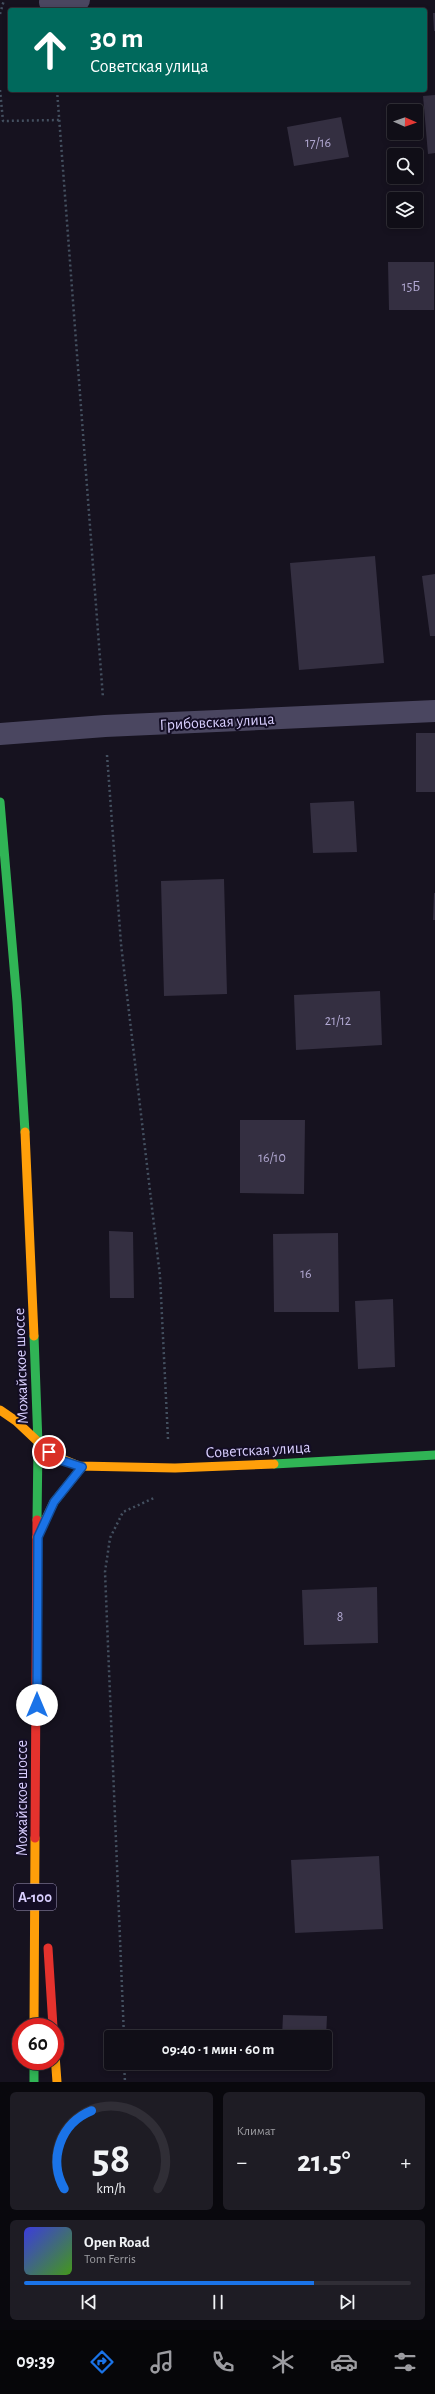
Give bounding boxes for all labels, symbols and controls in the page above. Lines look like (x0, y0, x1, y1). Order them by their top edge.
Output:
icon: ahead (24, 24, 76, 76)
text: 30 m (90, 25, 143, 53)
text: Советская улица (90, 58, 208, 76)
north arrow (387, 104, 423, 140)
map controls (387, 104, 423, 228)
house number: 17/16 (305, 136, 331, 150)
button: search (387, 148, 423, 184)
button: layers (387, 192, 423, 228)
house number: 15Б (402, 280, 420, 294)
street label: Грибовская улица (159, 711, 275, 734)
house number: 21/12 (325, 1014, 351, 1028)
house number: 16/10 (258, 1151, 286, 1165)
house number: 16 (300, 1267, 312, 1281)
street label: Можайское шоссе (11, 1308, 31, 1424)
pin (32, 1435, 66, 1469)
street label: Советская улица (205, 1439, 311, 1462)
icon: arrive (38, 1441, 60, 1463)
house number: 8 (337, 1610, 343, 1624)
position arrow (16, 1684, 58, 1726)
street label: Можайское шоссе (14, 1740, 30, 1856)
road number: А-100 (14, 1884, 56, 1910)
speed limit sign: 60 (12, 2018, 64, 2070)
text: 09:40 · 1 мин · 60 m (162, 2042, 274, 2057)
text: Климат (237, 2125, 275, 2138)
text: 58 (92, 2139, 130, 2180)
text: 21.5° (297, 2147, 351, 2177)
text: − (237, 2151, 247, 2173)
text: + (400, 2151, 411, 2173)
text: km/h (97, 2182, 126, 2196)
text: Open Road (84, 2235, 150, 2250)
text: Tom Ferris (84, 2253, 136, 2266)
icon: previous (78, 2291, 100, 2313)
icon: pause (207, 2291, 229, 2313)
icon: next (336, 2291, 358, 2313)
icon: directions (88, 2348, 116, 2376)
icon: music (148, 2348, 176, 2376)
icon: phone (209, 2348, 237, 2376)
icon: climate (269, 2348, 297, 2376)
icon: car (330, 2348, 358, 2376)
icon: filters (391, 2348, 419, 2376)
text: 09:39 (16, 2353, 55, 2371)

